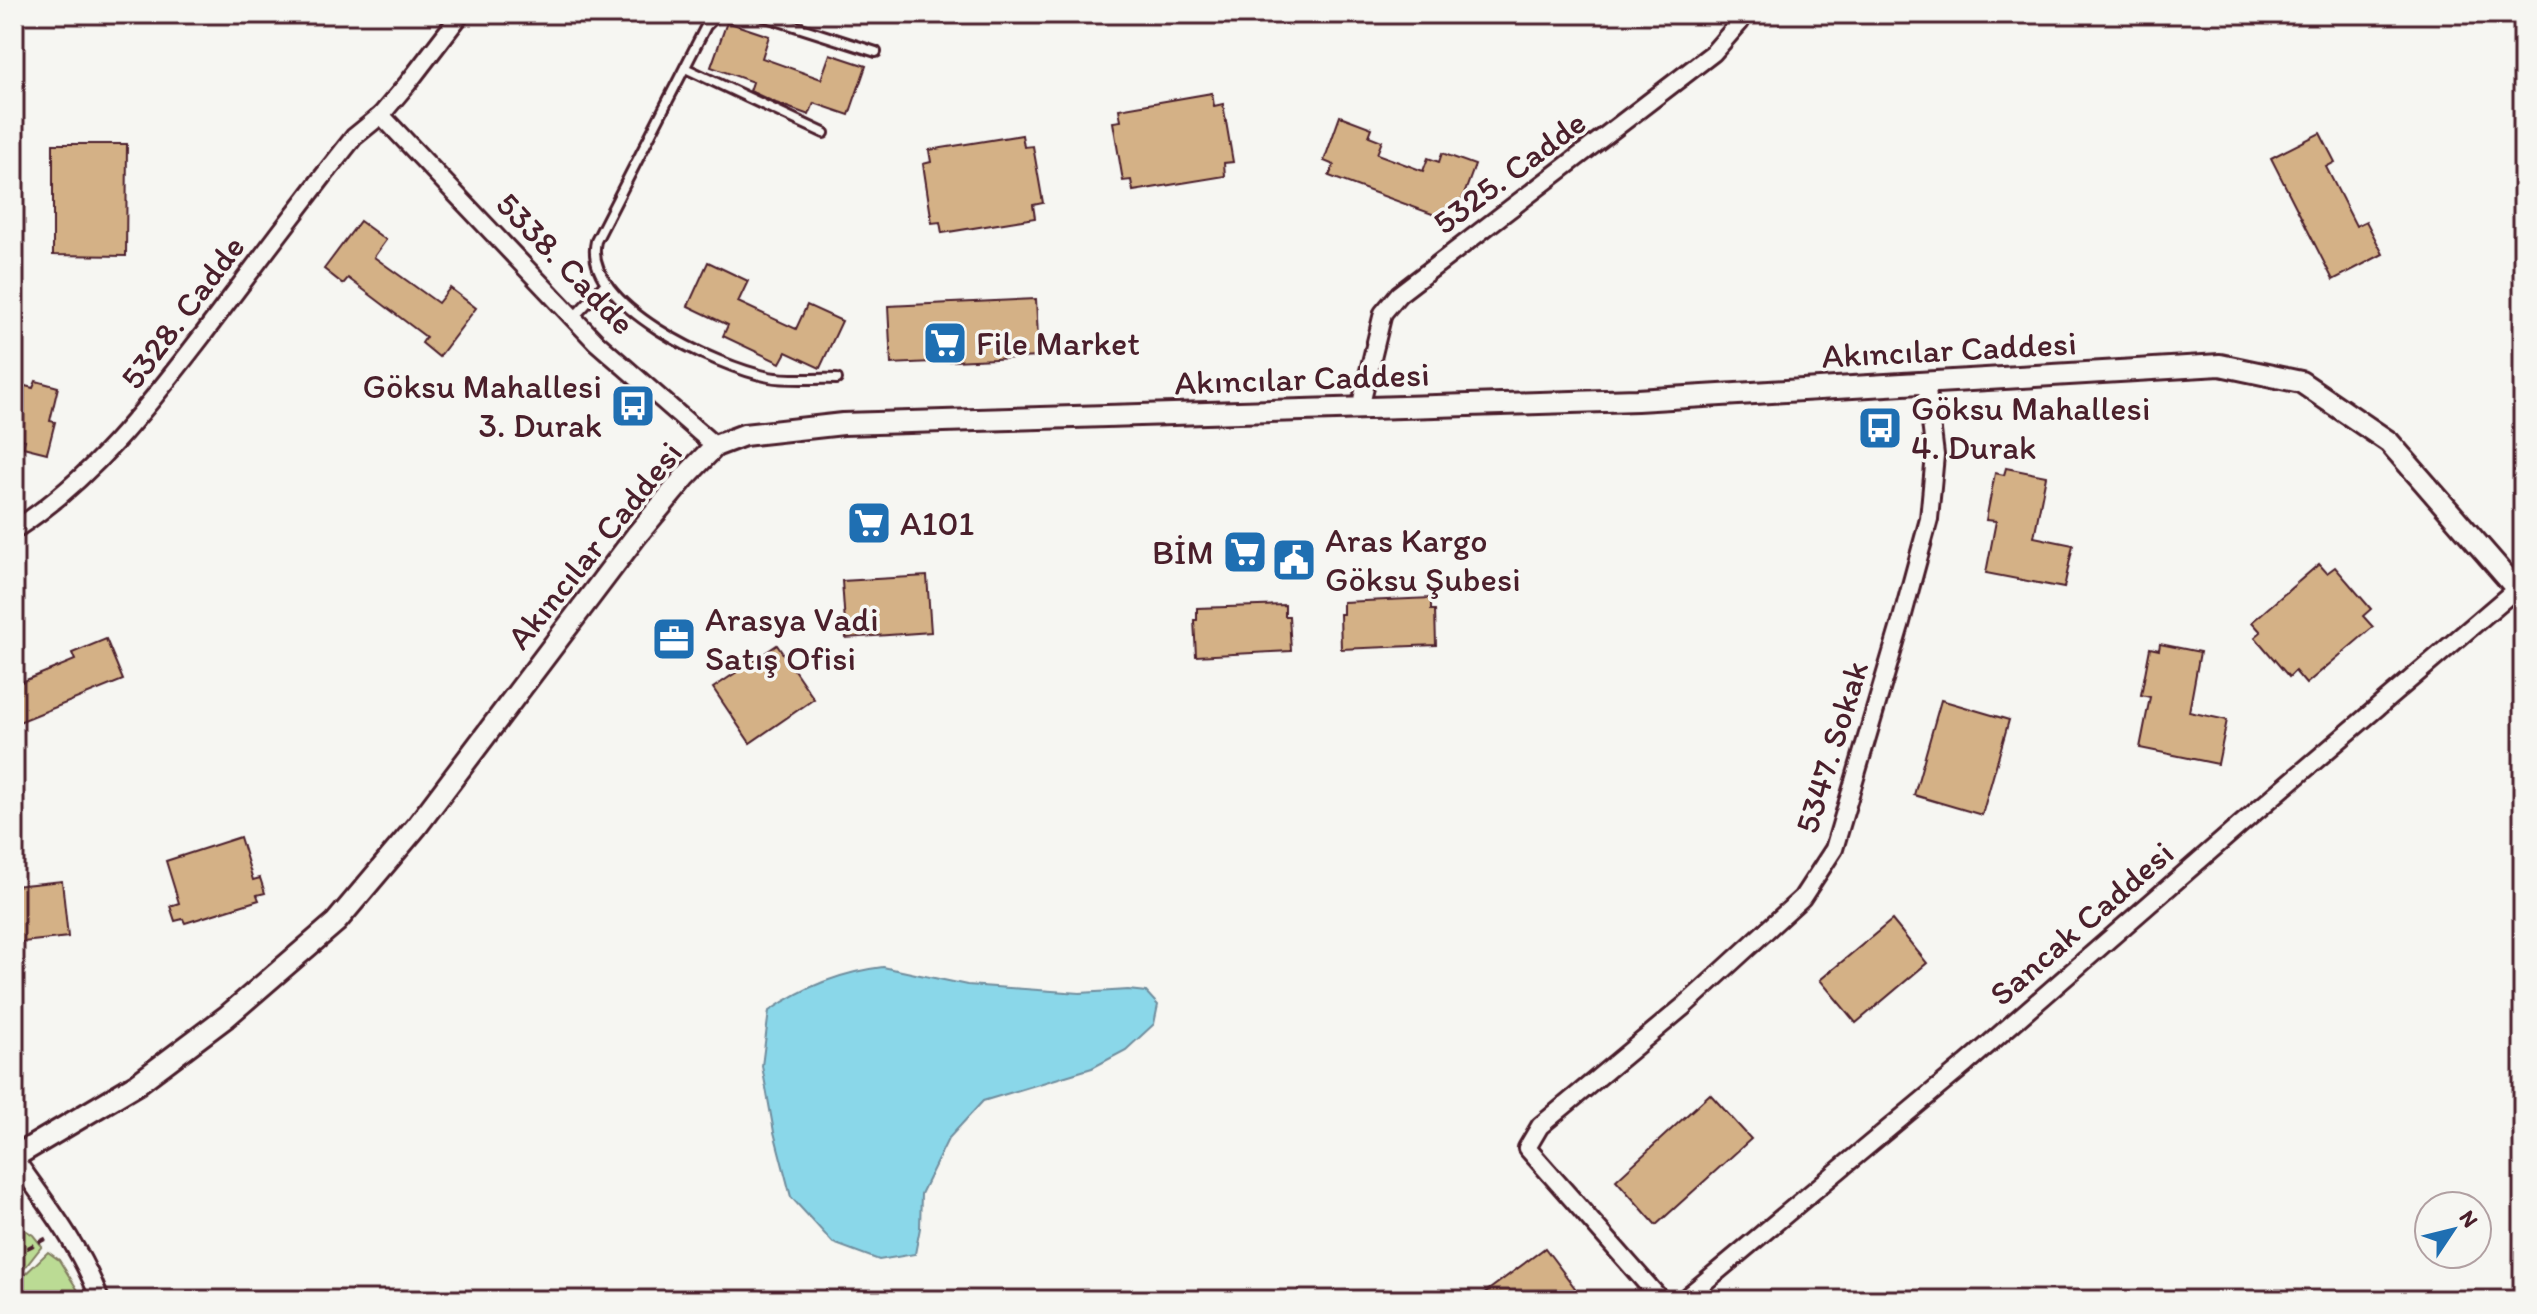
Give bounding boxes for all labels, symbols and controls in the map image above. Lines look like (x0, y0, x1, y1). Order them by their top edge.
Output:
street label: 5325. Cadde (1425, 102, 1594, 243)
street label: 5338. Cadde (488, 184, 644, 343)
street label: 5328. Cadde (111, 227, 253, 397)
supermarket icon: File Market (921, 319, 969, 367)
street label: Akıncılar Caddesi (1820, 322, 2078, 377)
place label: File Market (976, 323, 1140, 364)
street label: Akıncılar Caddesi (1174, 354, 1430, 403)
place label: Göksu Mahallesi 3. Durak (363, 366, 602, 446)
bus stop icon: Göksu Mahallesi 3. Durak (609, 382, 657, 430)
place label: Göksu Mahallesi 4. Durak (1911, 388, 2150, 468)
bus stop icon: Göksu Mahallesi 4. Durak (1856, 404, 1904, 452)
street label: Akıncılar Caddesi (498, 433, 691, 657)
supermarket icon: A101 (845, 499, 893, 547)
place label: A101 (900, 503, 974, 544)
place label: Aras Kargo Göksu Şubesi (1325, 520, 1521, 600)
supermarket icon: BİM (1221, 528, 1269, 576)
place label: BİM (1152, 532, 1214, 573)
public building icon: Aras Kargo Göksu Şubesi (1270, 536, 1318, 584)
place label: Arasya Vadi Satış Ofisi (705, 599, 879, 679)
office icon: Arasya Vadi Satış Ofisi (650, 615, 698, 663)
street label: 5347. Sokak (1786, 656, 1877, 838)
street label: Sancak Caddesi (1981, 832, 2182, 1014)
north arrow (2413, 1190, 2493, 1270)
text: N (2454, 1205, 2484, 1233)

